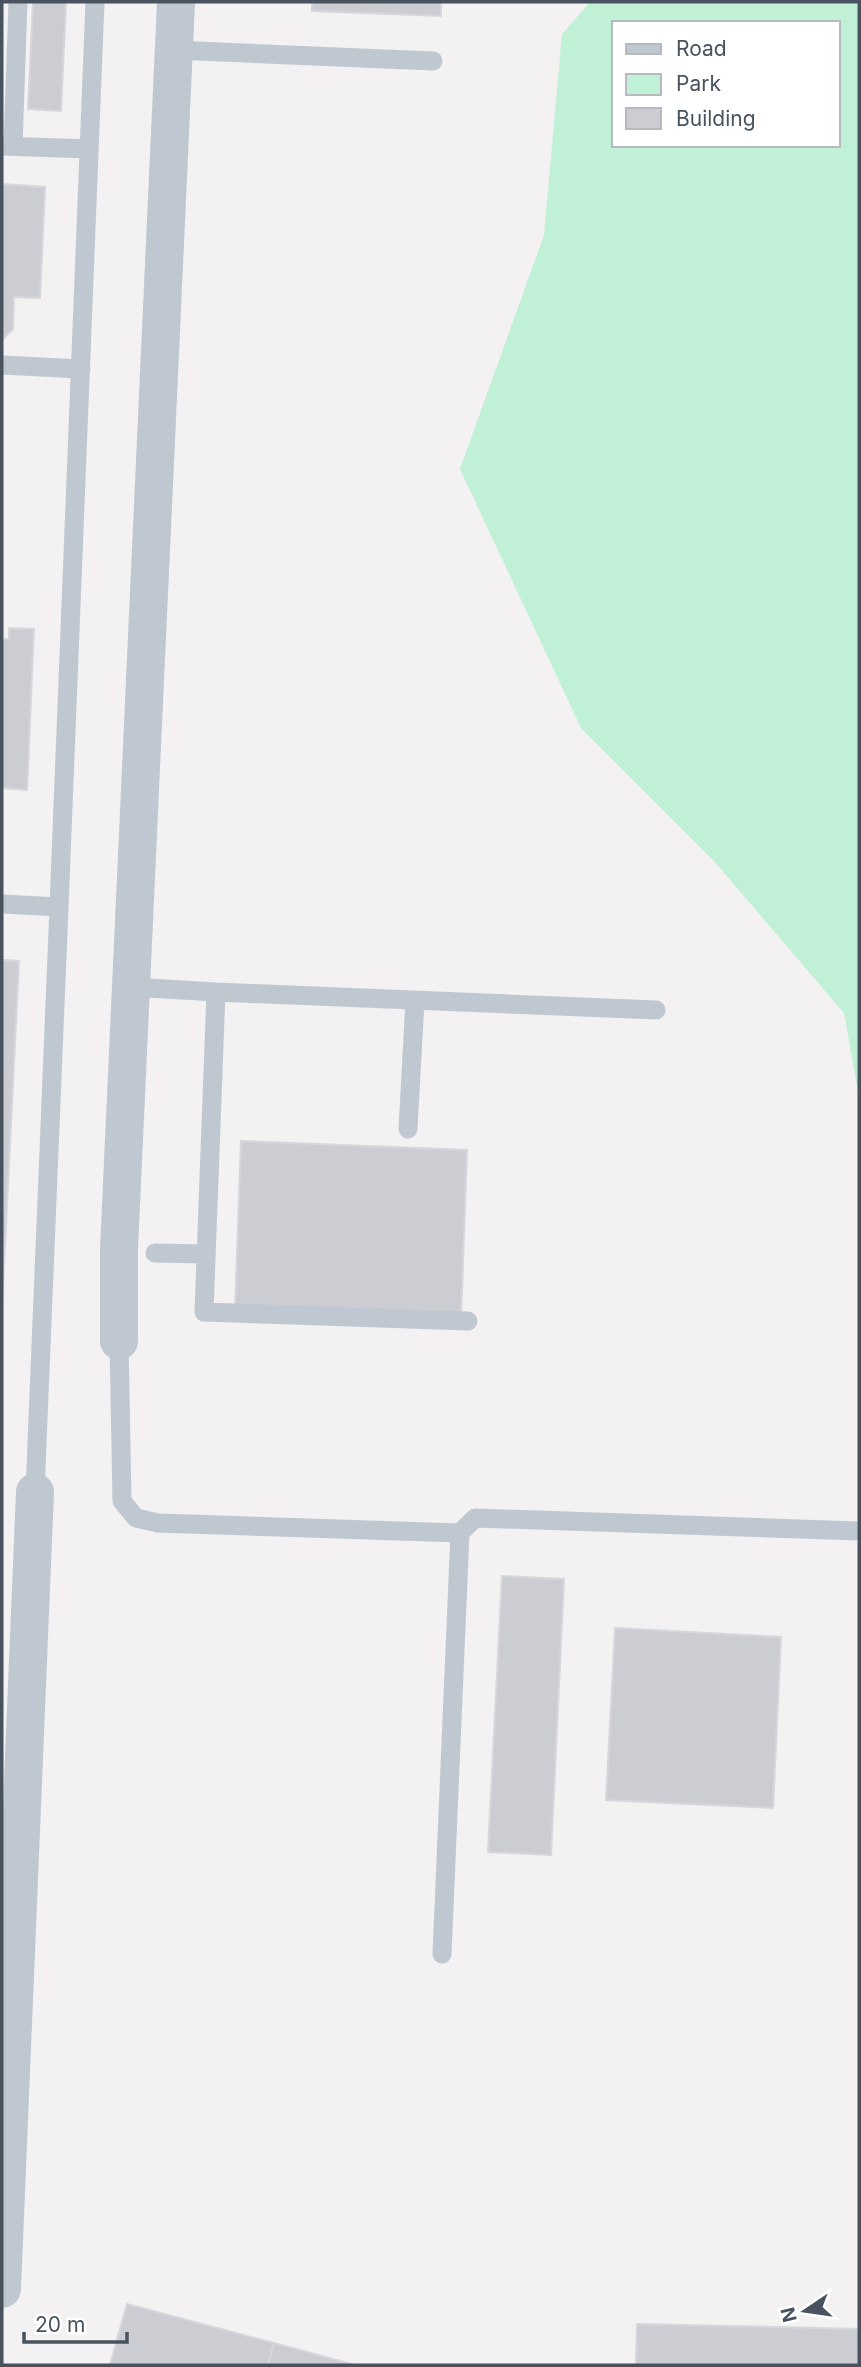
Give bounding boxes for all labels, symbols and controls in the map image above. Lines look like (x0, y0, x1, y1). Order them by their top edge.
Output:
legend (612, 21, 840, 147)
text: Road (676, 36, 727, 61)
text: Park (676, 71, 721, 96)
text: Building (676, 106, 756, 131)
north arrow (770, 2276, 840, 2346)
scale bar (24, 2300, 128, 2344)
text: N (776, 2305, 802, 2324)
text: 20 m (35, 2312, 85, 2337)

